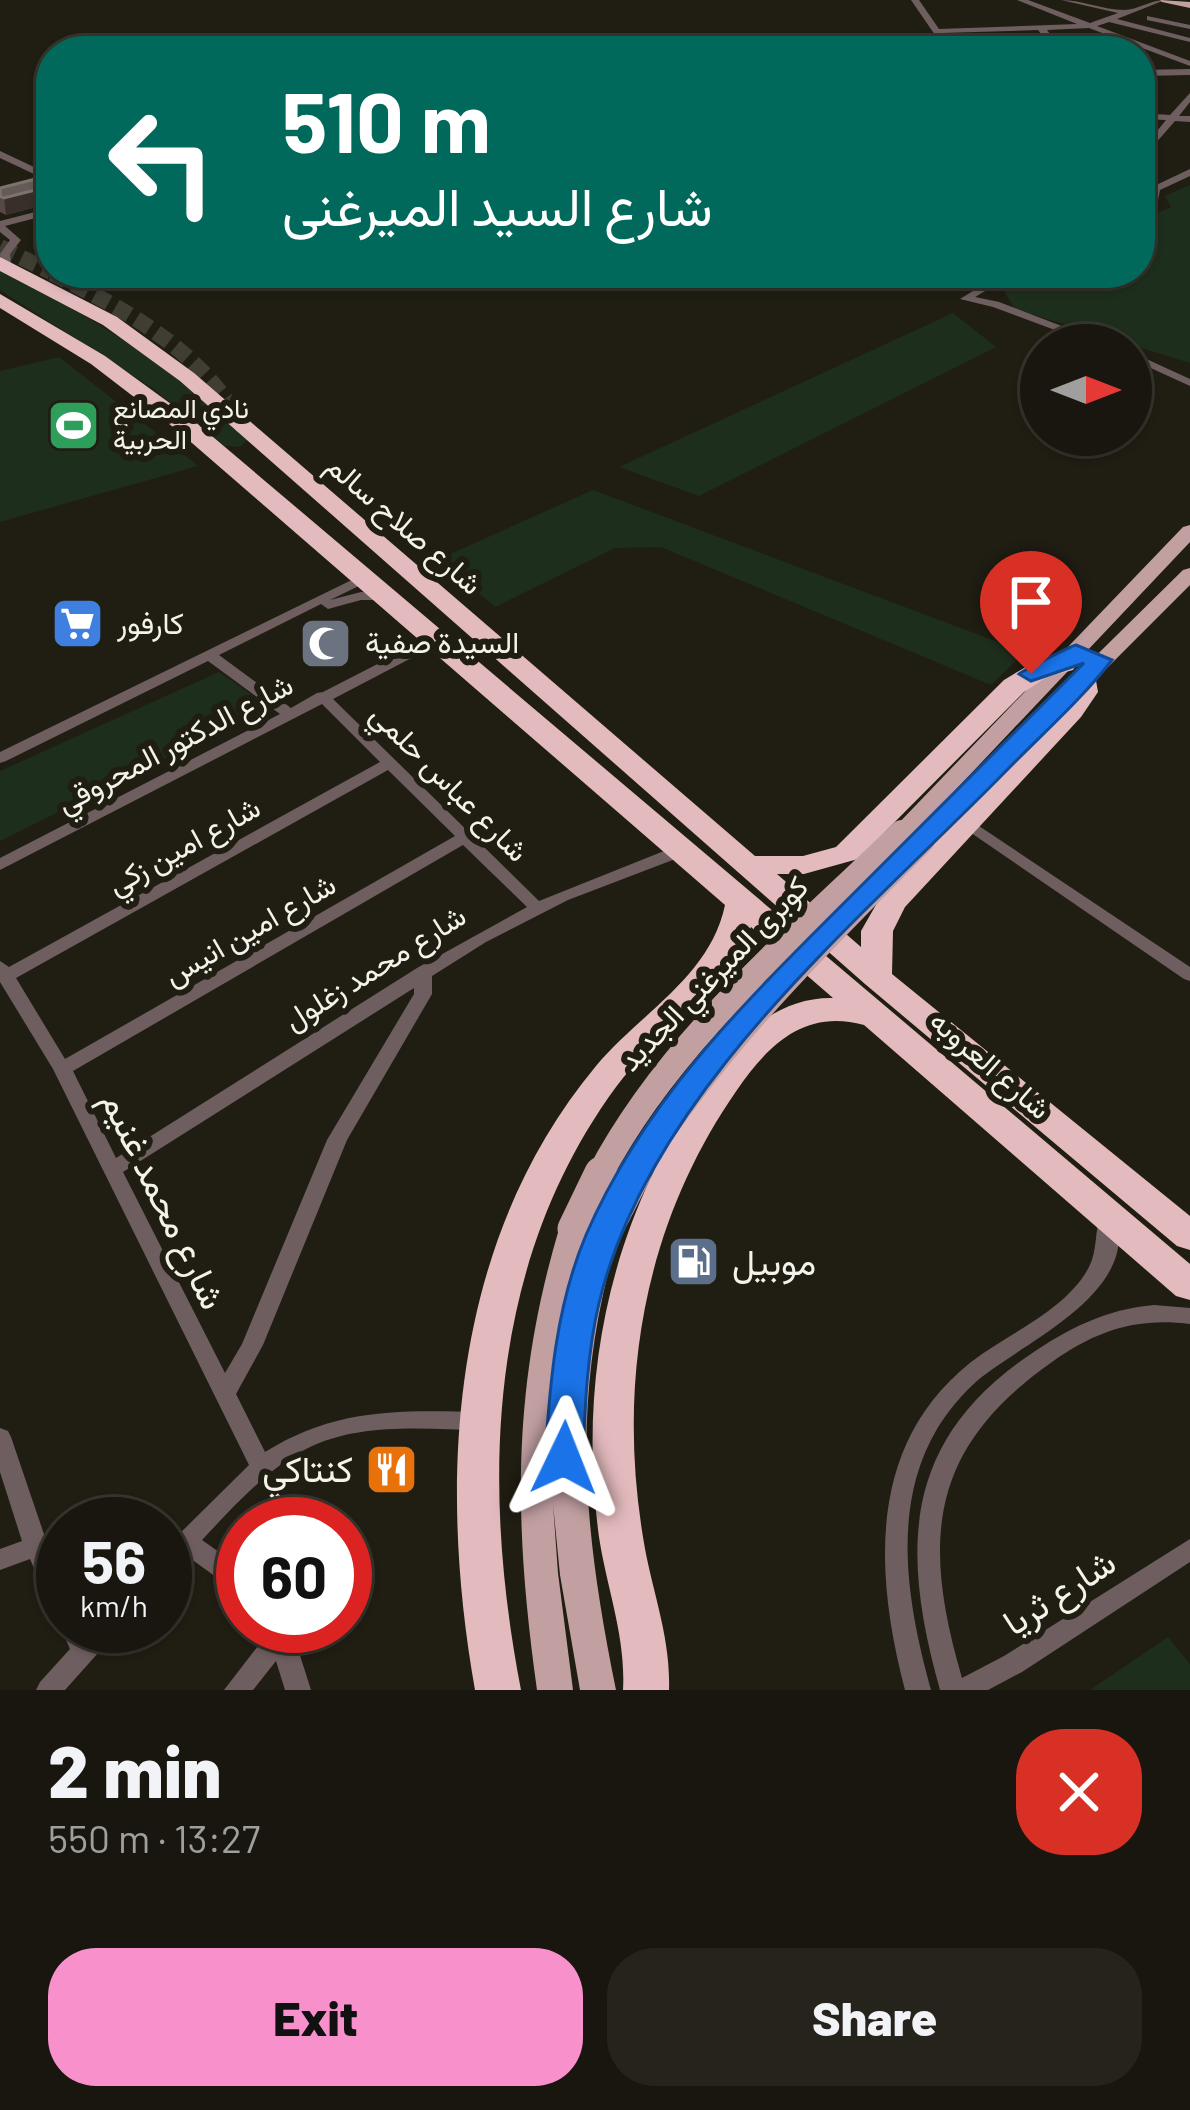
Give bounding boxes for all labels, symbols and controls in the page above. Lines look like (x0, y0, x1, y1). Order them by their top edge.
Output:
text: 510 m (282, 69, 491, 170)
icon: left (84, 84, 240, 240)
text: شارع السيد الميرغنى (282, 172, 713, 237)
north arrow (1020, 324, 1152, 456)
map controls (1020, 324, 1152, 456)
place label: نادي المصانع الحربية (113, 391, 249, 457)
sports icon: نادي المصانع الحربية (46, 397, 102, 453)
street label: شارع صلاح سالم (317, 446, 491, 604)
pin (980, 551, 1082, 674)
icon: arrive (998, 569, 1064, 635)
supermarket icon: كارفور (50, 596, 106, 652)
place label: كارفور (116, 604, 184, 642)
mosque icon: السيدة صفية (298, 615, 354, 671)
place label: السيدة صفية (365, 623, 519, 660)
street label: شارع الدكتور المحروقي (50, 665, 302, 827)
street label: شارع عباس حلمي (358, 695, 537, 874)
street label: شارع امين زكي (100, 788, 270, 908)
street label: شارع امين انيس (157, 865, 343, 995)
street label: كوبرى الميرغني الجديد (610, 868, 820, 1083)
street label: شارع محمد زغلول (276, 896, 474, 1040)
street label: شارع العروبه (921, 1001, 1059, 1129)
street label: شارع محمد غنيم (90, 1083, 237, 1318)
fuel station icon: موبيل (665, 1234, 721, 1290)
place label: موبيل (732, 1239, 816, 1285)
position arrow (501, 1395, 627, 1521)
restaurant icon: كنتاكي (364, 1441, 420, 1497)
place label: كنتاكي (262, 1446, 353, 1499)
speed limit sign: 60 (216, 1497, 372, 1653)
text: 56 (82, 1524, 146, 1596)
street label: شارع ثريا (994, 1539, 1125, 1647)
text: km/h (80, 1587, 148, 1623)
text: 2 min (48, 1726, 222, 1812)
button: close (1016, 1729, 1142, 1855)
text: 550 m · 13:27 (48, 1814, 260, 1861)
button: Exit (48, 1948, 583, 2086)
button: Share (607, 1948, 1142, 2086)

